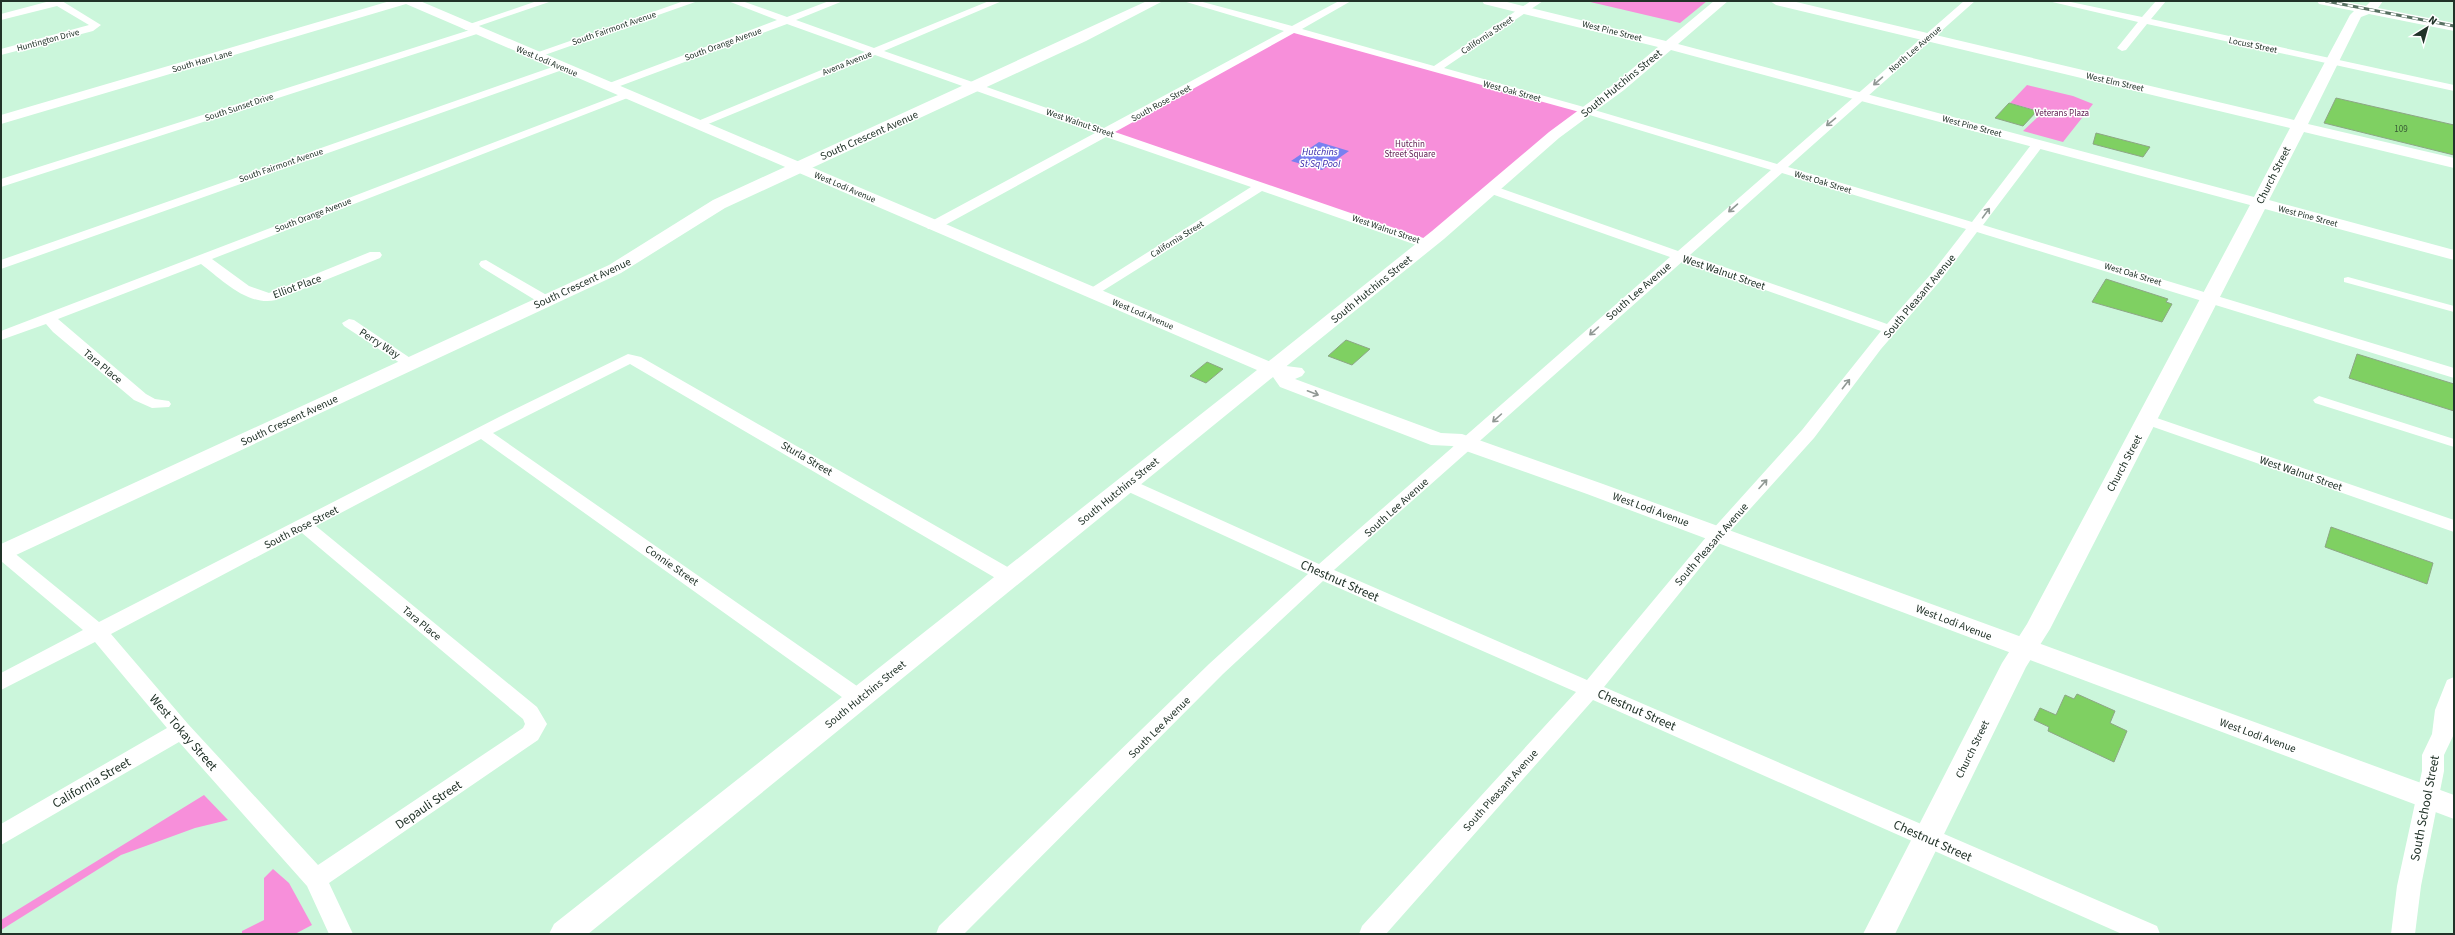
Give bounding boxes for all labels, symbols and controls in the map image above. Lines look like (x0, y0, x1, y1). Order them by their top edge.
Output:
street label: South Fairmont Avenue (570, 8, 658, 49)
north arrow (2407, 8, 2447, 48)
text: N (2425, 12, 2440, 29)
street label: California Street (1458, 13, 1516, 58)
street label: West Pine Street (1581, 18, 1643, 45)
street label: North Lee Avenue (1886, 22, 1945, 76)
street label: South Orange Avenue (683, 24, 764, 64)
street label: Huntington Drive (15, 26, 81, 55)
street label: Locust Street (2228, 34, 2278, 57)
street label: West Lodi Avenue (514, 43, 580, 81)
street label: South Hutchins Street (1578, 46, 1665, 121)
street label: South Ham Lane (170, 47, 234, 76)
street label: Avena Avenue (820, 47, 874, 79)
street label: West Elm Street (2085, 70, 2145, 95)
one-way arrow (1872, 77, 1883, 86)
street label: West Oak Street (1482, 78, 1542, 105)
street label: South Rose Street (1129, 82, 1194, 125)
street label: South Sunset Drive (203, 90, 276, 125)
street label: West Walnut Street (1044, 106, 1115, 141)
street label: South Crescent Avenue (818, 107, 921, 164)
park label: Veterans Plaza (2035, 107, 2089, 120)
street label: West Pine Street (1941, 112, 2003, 141)
one-way arrow (1825, 118, 1836, 127)
house number: 109 (2394, 123, 2408, 136)
park label: Hutchin Street Square (1384, 138, 1436, 161)
street label: Church Street (2253, 144, 2294, 207)
street label: South Fairmont Avenue (237, 145, 325, 186)
water label: Hutchins St Sq Pool (1300, 145, 1341, 171)
street label: West Oak Street (1793, 168, 1853, 197)
street label: West Lodi Avenue (812, 169, 878, 207)
street label: South Orange Avenue (273, 195, 354, 236)
street label: West Pine Street (2277, 202, 2339, 231)
one-way arrow (1728, 203, 1738, 213)
one-way arrow (1982, 208, 1990, 219)
street label: West Walnut Street (1350, 212, 1421, 247)
street label: California Street (1148, 218, 1206, 261)
street label: West Walnut Street (1680, 251, 1768, 294)
street label: South Pleasant Avenue (1880, 251, 1959, 342)
street label: South Hutchins Street (1328, 252, 1415, 327)
street label: South Crescent Avenue (531, 254, 634, 313)
street label: South Lee Avenue (1602, 258, 1675, 324)
street label: West Oak Street (2103, 260, 2163, 289)
street label: Elliot Place (271, 271, 324, 302)
street label: West Lodi Avenue (1110, 296, 1176, 334)
street label: Perry Way (356, 325, 403, 362)
one-way arrow (1589, 326, 1599, 335)
street label: Tara Place (80, 346, 126, 388)
one-way arrow (1842, 379, 1850, 390)
one-way arrow (1306, 389, 1318, 397)
street label: South Crescent Avenue (238, 391, 341, 450)
one-way arrow (1492, 413, 1502, 423)
street label: Church Street (2103, 432, 2146, 494)
street label: Sturla Street (778, 438, 836, 479)
street label: West Walnut Street (2257, 452, 2345, 495)
street label: South Hutchins Street (1075, 454, 1162, 529)
street label: South Lee Avenue (1361, 474, 1432, 540)
one-way arrow (1758, 479, 1767, 489)
street label: West Lodi Avenue (1610, 489, 1692, 530)
street label: South Pleasant Avenue (1671, 499, 1752, 589)
street label: South Rose Street (261, 502, 341, 553)
street label: Connie Street (642, 541, 702, 590)
street label: Chestnut Street (1297, 556, 1382, 607)
street label: West Lodi Avenue (1914, 601, 1995, 644)
street label: Tara Place (399, 603, 445, 645)
street label: South Hutchins Street (822, 657, 909, 732)
street label: Chestnut Street (1594, 685, 1679, 736)
street label: West Tokay Street (145, 690, 222, 775)
street label: South Lee Avenue (1125, 693, 1194, 762)
street label: West Lodi Avenue (2217, 715, 2299, 756)
street label: Church Street (1952, 717, 1993, 781)
street label: South Pleasant Avenue (1459, 746, 1542, 835)
street label: California Street (49, 753, 135, 813)
street label: South School Street (2406, 753, 2444, 863)
street label: Depauli Street (392, 776, 466, 834)
street label: Chestnut Street (1890, 816, 1975, 867)

